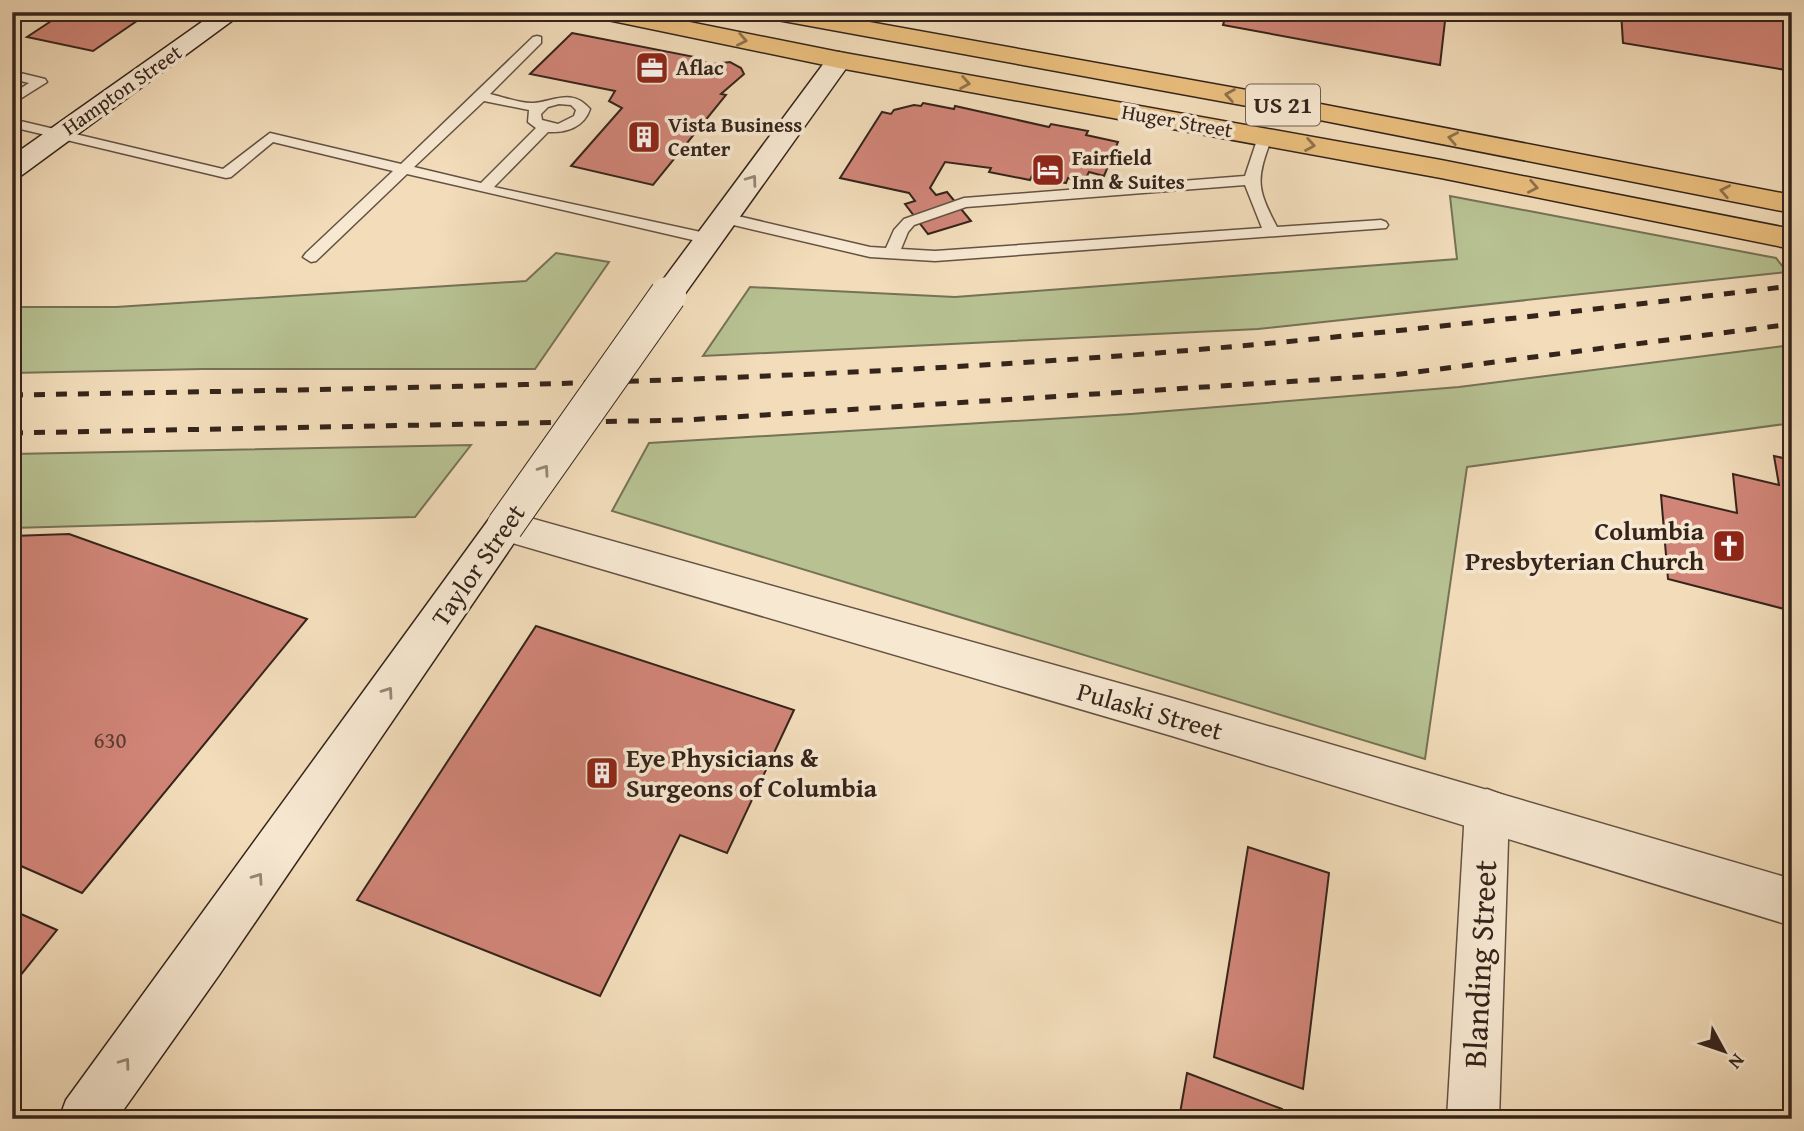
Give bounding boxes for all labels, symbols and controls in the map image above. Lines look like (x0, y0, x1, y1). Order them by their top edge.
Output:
one-way arrow (736, 32, 748, 47)
street label: Hampton Street (55, 36, 188, 142)
office icon: Aflac (633, 49, 671, 87)
place label: Aflac (676, 52, 724, 83)
one-way arrow (959, 74, 971, 89)
road number: US 21 (1246, 84, 1320, 125)
one-way arrow (1224, 88, 1236, 103)
street label: Huger Street (1119, 96, 1236, 146)
place label: Vista Business Center (668, 109, 802, 164)
building icon: Vista Business Center (625, 118, 663, 156)
one-way arrow (1447, 131, 1459, 146)
one-way arrow (1304, 137, 1316, 152)
place label: Fairfield Inn & Suites (1072, 142, 1185, 197)
hotel icon: Fairfield Inn & Suites (1029, 151, 1067, 189)
one-way arrow (744, 175, 756, 188)
one-way arrow (1527, 179, 1539, 194)
one-way arrow (1719, 184, 1731, 199)
one-way arrow (536, 465, 548, 478)
street label: Taylor Street (421, 496, 534, 634)
place label: Columbia Presbyterian Church (1465, 511, 1705, 580)
church icon: Columbia Presbyterian Church (1710, 527, 1748, 565)
street label: Pulaski Street (1073, 671, 1228, 750)
one-way arrow (380, 687, 392, 700)
house number: 630 (93, 723, 127, 756)
place label: Eye Physicians & Surgeons of Columbia (626, 738, 878, 807)
building icon: Eye Physicians & Surgeons of Columbia (583, 754, 621, 792)
street label: Blanding Street (1451, 859, 1508, 1069)
one-way arrow (250, 873, 262, 886)
north arrow (1688, 1016, 1758, 1086)
text: N (1722, 1048, 1752, 1076)
one-way arrow (117, 1059, 130, 1071)

